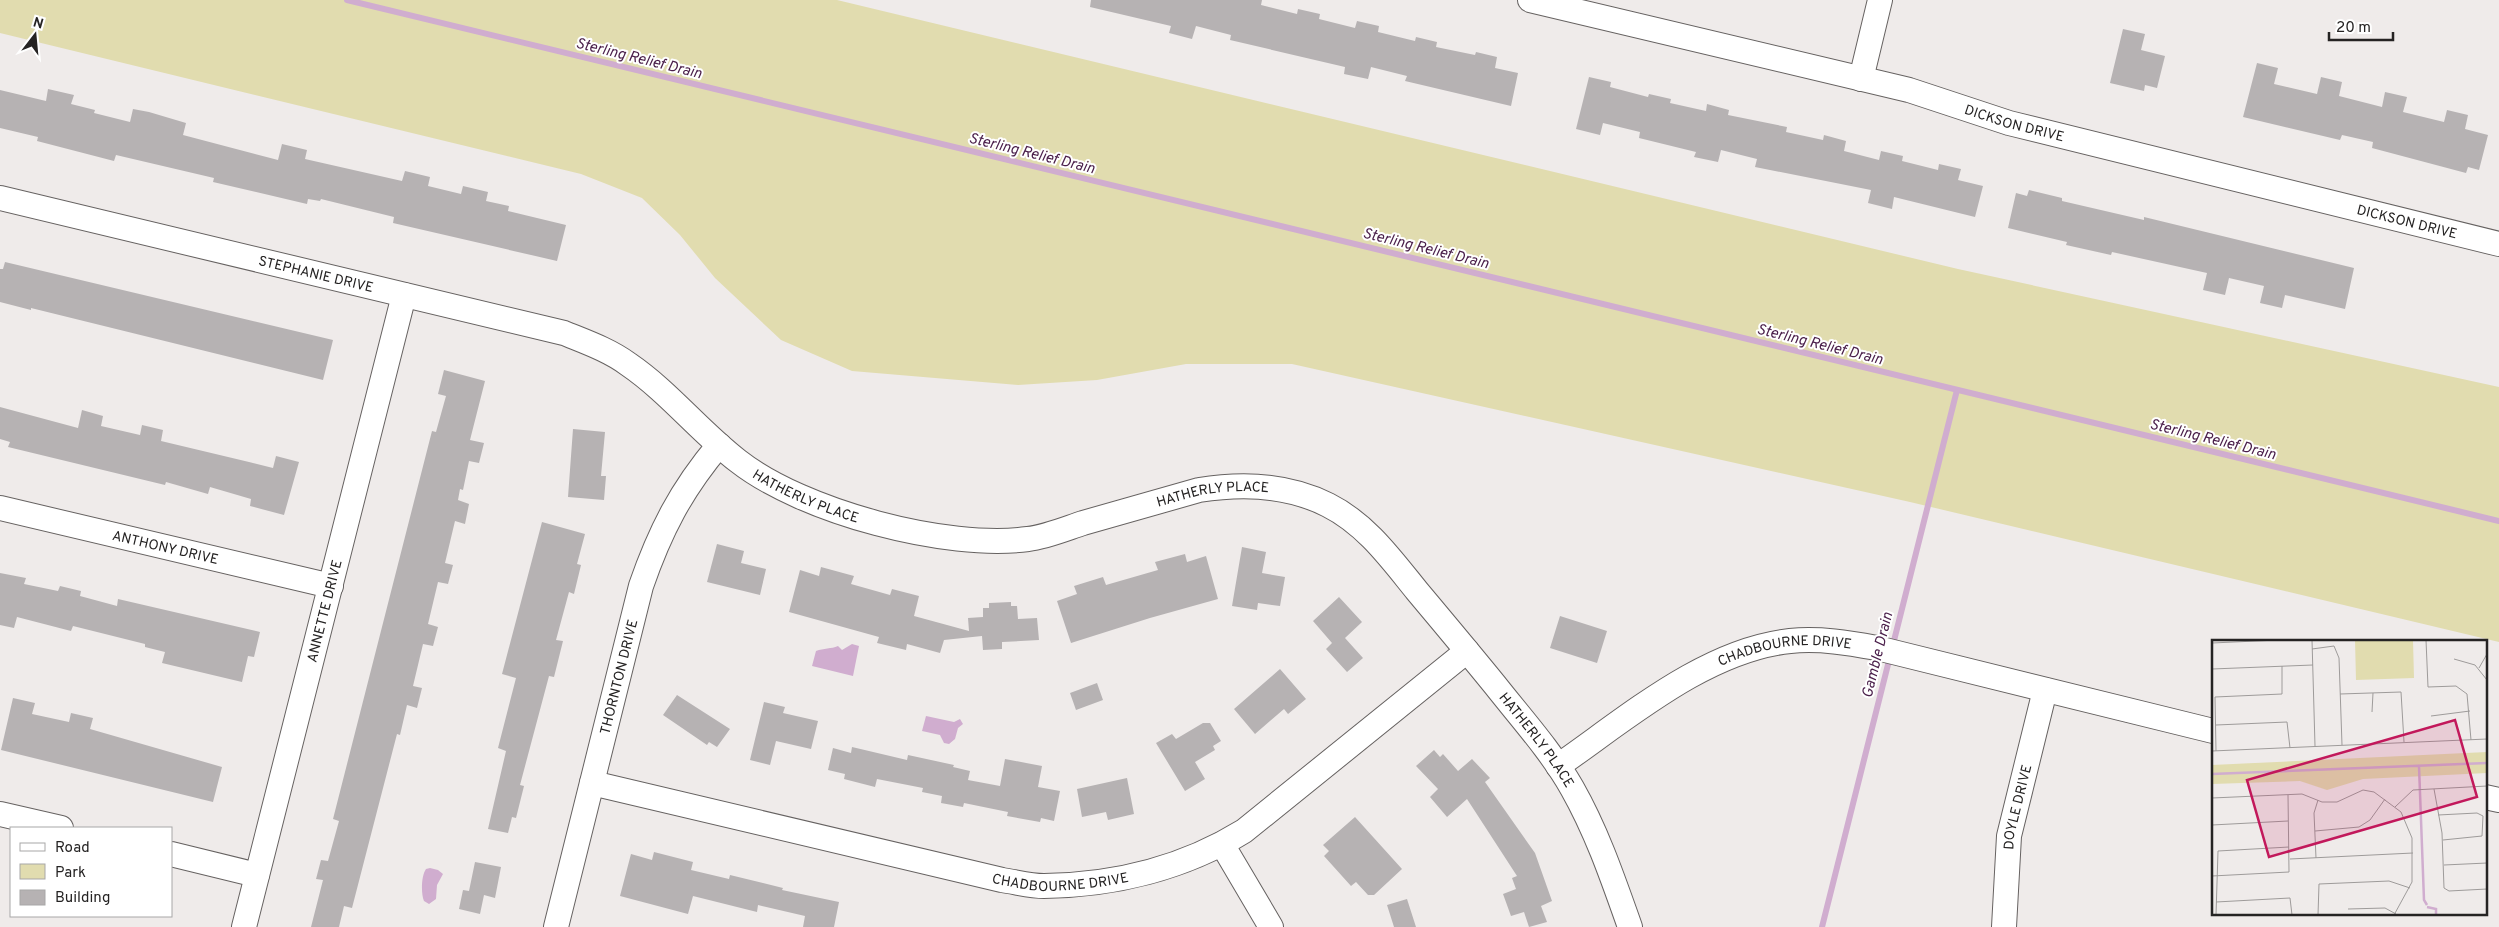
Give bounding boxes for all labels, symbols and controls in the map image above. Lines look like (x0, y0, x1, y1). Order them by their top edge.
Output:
north arrow (10, 10, 60, 60)
scale bar (2329, 10, 2393, 42)
text: N (31, 14, 45, 34)
text: 20 m (2336, 19, 2371, 38)
water label: Sterling Relief Drain (574, 35, 704, 84)
street label: DICKSON DRIVE (1962, 102, 2066, 146)
water label: Sterling Relief Drain (967, 130, 1097, 179)
street label: DICKSON DRIVE (2355, 202, 2459, 243)
water label: Sterling Relief Drain (1361, 225, 1491, 274)
street label: STEPHANIE DRIVE (257, 253, 375, 297)
water label: Sterling Relief Drain (1755, 321, 1885, 370)
water label: Sterling Relief Drain (2148, 416, 2278, 465)
street label: HATHERLY PLACE (749, 466, 861, 528)
street label: HATHERLY PLACE (1155, 479, 1270, 512)
street label: ANTHONY DRIVE (110, 528, 220, 569)
street label: ANNETTE DRIVE (304, 558, 347, 665)
water label: Gamble Drain (1859, 610, 1898, 700)
street label: THORNTON DRIVE (597, 618, 642, 736)
street label: CHADBOURNE DRIVE (1715, 633, 1853, 671)
inset map (2212, 640, 2486, 914)
street label: HATHERLY PLACE (1495, 690, 1577, 791)
street label: DOYLE DRIVE (2001, 763, 2036, 850)
legend (10, 827, 172, 917)
text: Road (55, 839, 90, 858)
text: Park (55, 864, 86, 883)
street label: CHADBOURNE DRIVE (990, 870, 1130, 896)
text: Building (55, 889, 110, 908)

